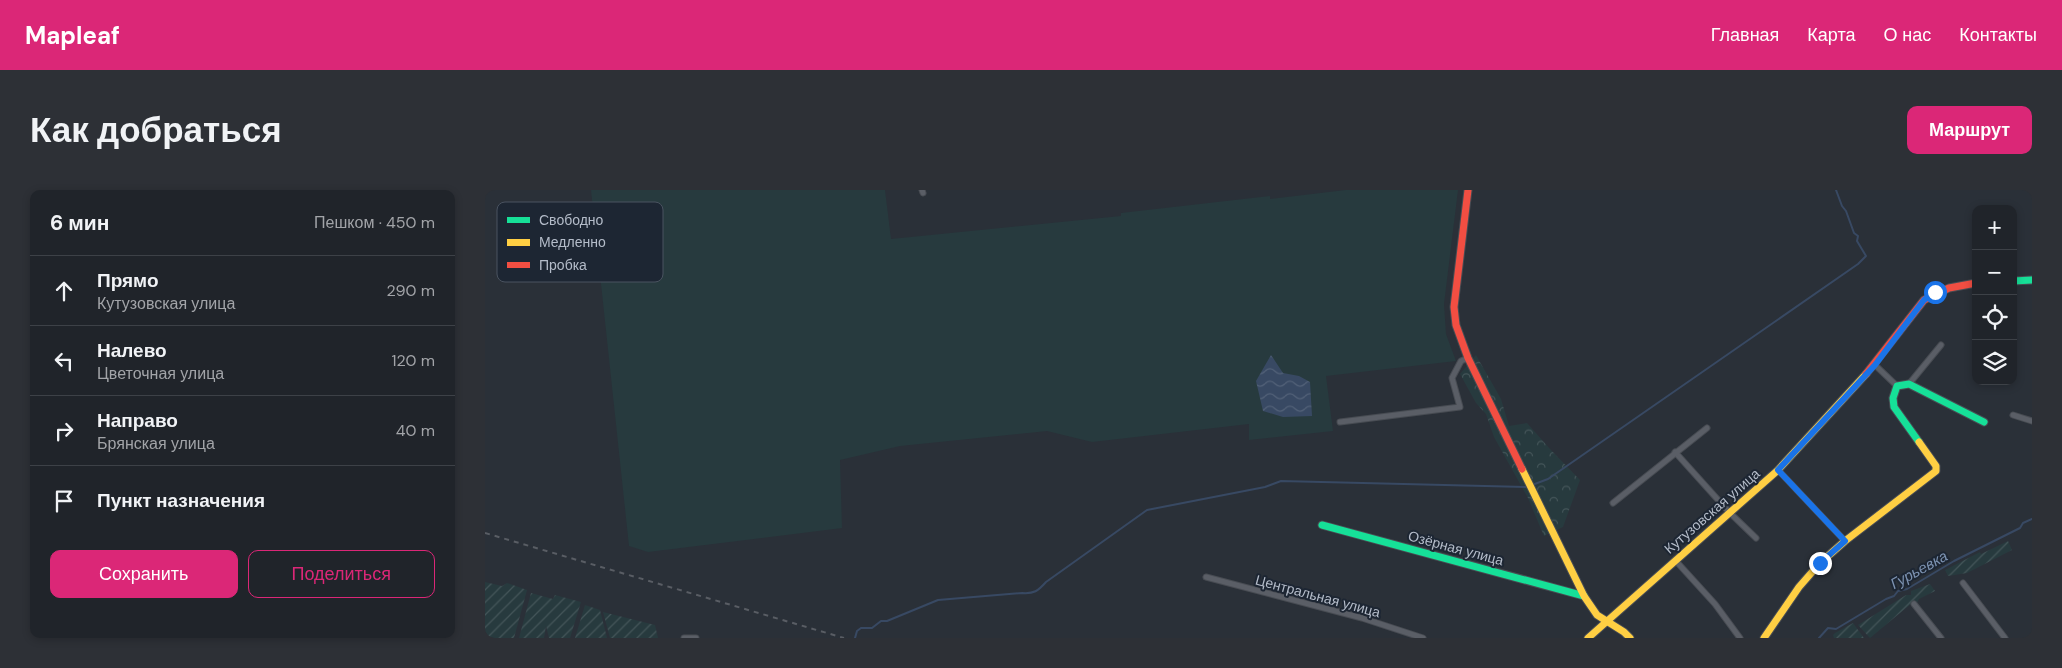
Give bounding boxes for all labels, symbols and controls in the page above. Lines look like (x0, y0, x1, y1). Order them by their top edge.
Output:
text: Mapleaf (25, 20, 120, 51)
text: Главная (1711, 23, 1779, 47)
text: Карта (1807, 23, 1856, 47)
text: О нас (1884, 23, 1931, 47)
text: Контакты (1959, 23, 2037, 47)
button: Маршрут (1907, 106, 2032, 154)
text: Как добраться (30, 107, 282, 153)
legend (497, 202, 663, 282)
map controls (1972, 205, 2017, 385)
button: + (1972, 205, 2017, 250)
text: 6 мин (50, 209, 109, 237)
text: Свободно (539, 211, 604, 229)
text: Пешком · 450 m (314, 212, 435, 233)
text: Медленно (539, 233, 606, 251)
button: − (1972, 250, 2017, 295)
text: Пробка (539, 256, 587, 274)
text: Прямо (97, 268, 159, 293)
icon: ahead (50, 277, 78, 305)
text: 290 m (386, 280, 435, 301)
route start (1924, 281, 1947, 304)
text: Кутузовская улица (97, 293, 235, 314)
button: locate (1972, 295, 2017, 340)
text: Налево (97, 338, 167, 363)
button: layers (1972, 340, 2017, 385)
icon: left (50, 347, 78, 375)
text: 120 m (391, 350, 435, 371)
text: Цветочная улица (97, 363, 224, 384)
text: Направо (97, 408, 178, 433)
icon: right (50, 417, 78, 445)
text: 40 m (396, 420, 435, 441)
text: Брянская улица (97, 433, 215, 454)
street label: Кутузовская улица (1660, 464, 1764, 558)
icon: arrive (50, 487, 78, 515)
text: Пункт назначения (97, 488, 265, 513)
street label: Озёрная улица (1406, 527, 1506, 569)
water label: Гурьевка (1887, 546, 1951, 594)
button: Сохранить (50, 550, 238, 598)
button: Поделиться (248, 550, 435, 598)
route end (1809, 552, 1832, 575)
street label: Центральная улица (1254, 571, 1383, 621)

